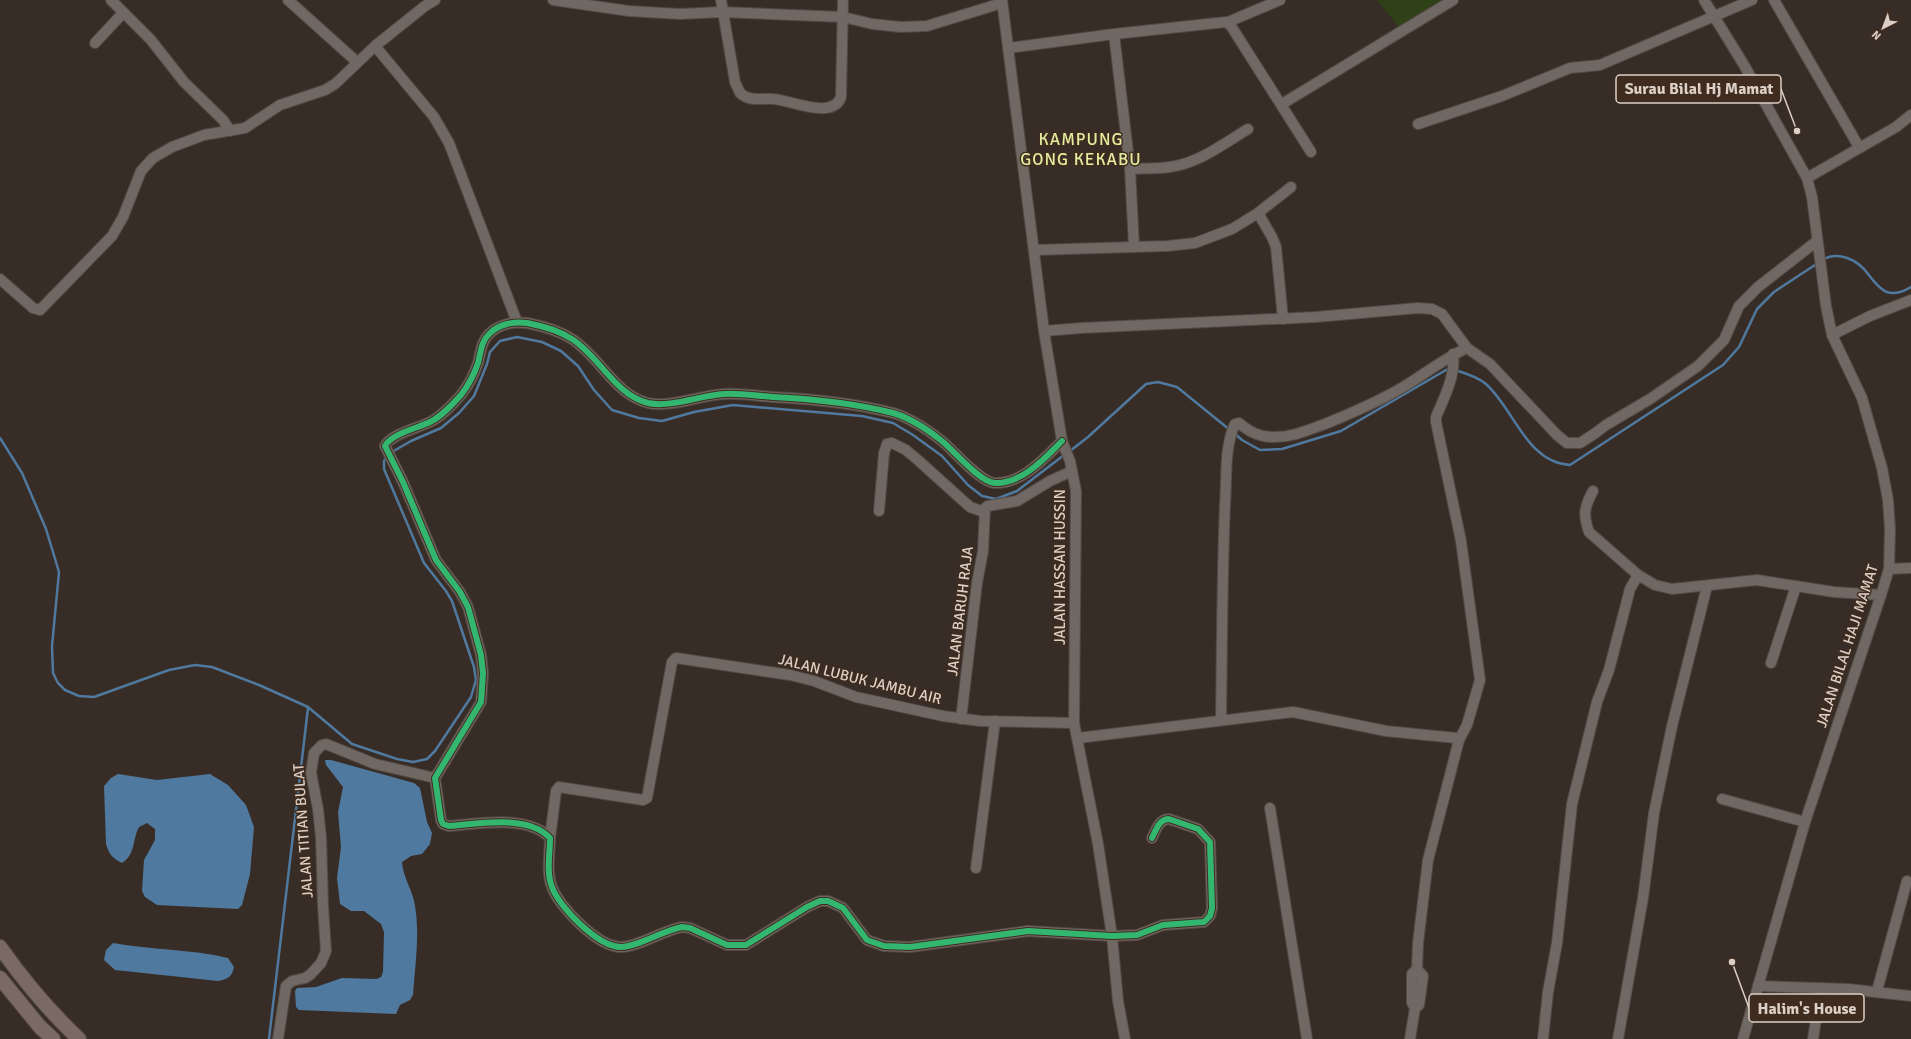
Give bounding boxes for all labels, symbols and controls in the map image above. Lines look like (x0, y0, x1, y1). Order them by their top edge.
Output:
north arrow (1863, 8, 1903, 48)
text: N (1869, 28, 1884, 42)
callout: Surau Bilal Hj Mamat (1616, 75, 1781, 103)
text: Surau Bilal Hj Mamat (1625, 79, 1773, 99)
district label: KAMPUNG GONG KEKABU (1020, 129, 1142, 170)
street label: JALAN HASSAN HUSSIN (1051, 489, 1069, 645)
street label: JALAN BARUH RAJA (943, 545, 977, 677)
street label: JALAN BILAL HAJI MAMAT (1812, 562, 1882, 730)
street label: JALAN LUBUK JAMBU AIR (777, 650, 943, 708)
street label: JALAN TITIAN BULAT (289, 763, 317, 899)
callout: Halim's House (1749, 994, 1864, 1022)
text: Halim's House (1757, 999, 1857, 1019)

